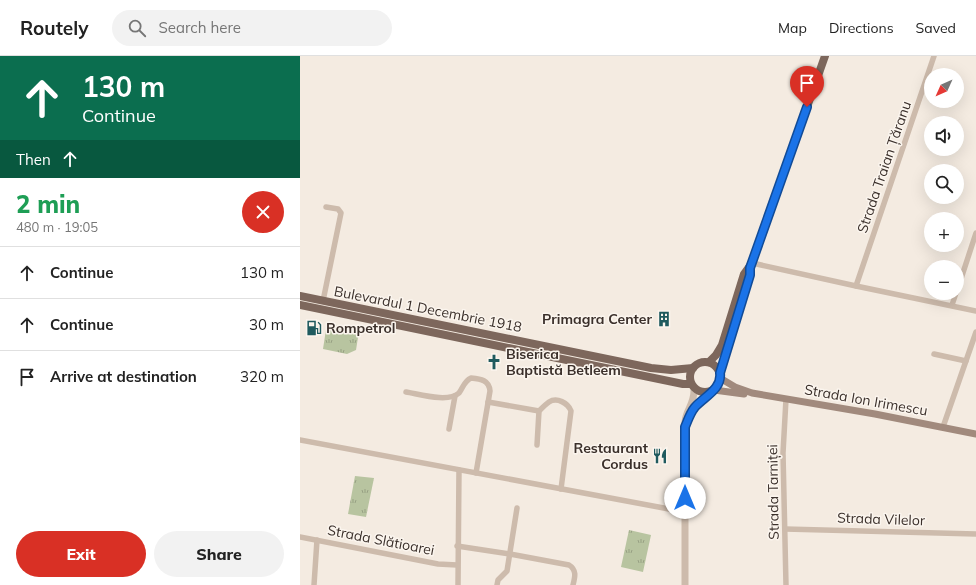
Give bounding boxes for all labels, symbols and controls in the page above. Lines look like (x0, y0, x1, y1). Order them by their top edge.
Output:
search box (112, 10, 392, 46)
text: Routely (20, 16, 88, 40)
icon: search (126, 17, 148, 39)
text: Search here (158, 18, 241, 37)
text: Map (778, 19, 807, 37)
text: Directions (829, 19, 894, 37)
text: Saved (916, 19, 956, 37)
pin (790, 66, 824, 107)
north arrow (924, 68, 964, 108)
map controls (924, 68, 964, 300)
text: 130 m (82, 69, 165, 104)
icon: ahead (16, 72, 68, 124)
icon: arrive (796, 72, 818, 94)
street label: Strada Traian Țăranu (853, 99, 915, 235)
text: Continue (82, 104, 156, 127)
button: sound (924, 116, 964, 156)
icon: ahead (59, 148, 81, 170)
text: Then (16, 150, 51, 169)
button: search (924, 164, 964, 204)
text: 2 min (16, 189, 80, 219)
button: close (242, 191, 284, 233)
button: + (924, 212, 964, 252)
text: 480 m · 19:05 (16, 219, 98, 235)
button: − (924, 260, 964, 300)
icon: ahead (16, 262, 38, 284)
text: Continue (50, 263, 113, 282)
text: 130 m (240, 263, 284, 282)
street label: Bulevardul 1 Decembrie 1918 (332, 282, 524, 336)
place label: Primagra Center (542, 310, 652, 328)
building icon: Primagra Center (655, 310, 673, 328)
icon: ahead (16, 314, 38, 336)
text: Continue (50, 315, 113, 334)
text: 30 m (249, 315, 284, 334)
fuel station icon: Rompetrol (305, 319, 323, 337)
place label: Rompetrol (326, 319, 395, 337)
place label: Biserica Baptistă Betleem (506, 345, 621, 379)
church icon: Biserica Baptistă Betleem (485, 353, 503, 371)
icon: arrive (16, 366, 38, 388)
text: Arrive at destination (50, 367, 197, 386)
text: 320 m (240, 367, 284, 386)
street label: Strada Ion Irimescu (803, 380, 929, 420)
place label: Restaurant Cordus (574, 439, 649, 473)
street label: Strada Tarniței (763, 444, 783, 540)
restaurant icon: Restaurant Cordus (651, 447, 669, 465)
position arrow (664, 477, 706, 519)
street label: Strada Vilelor (837, 508, 926, 530)
street label: Strada Slătioarei (326, 521, 436, 559)
button: Exit (16, 531, 146, 577)
button: Share (154, 531, 284, 577)

